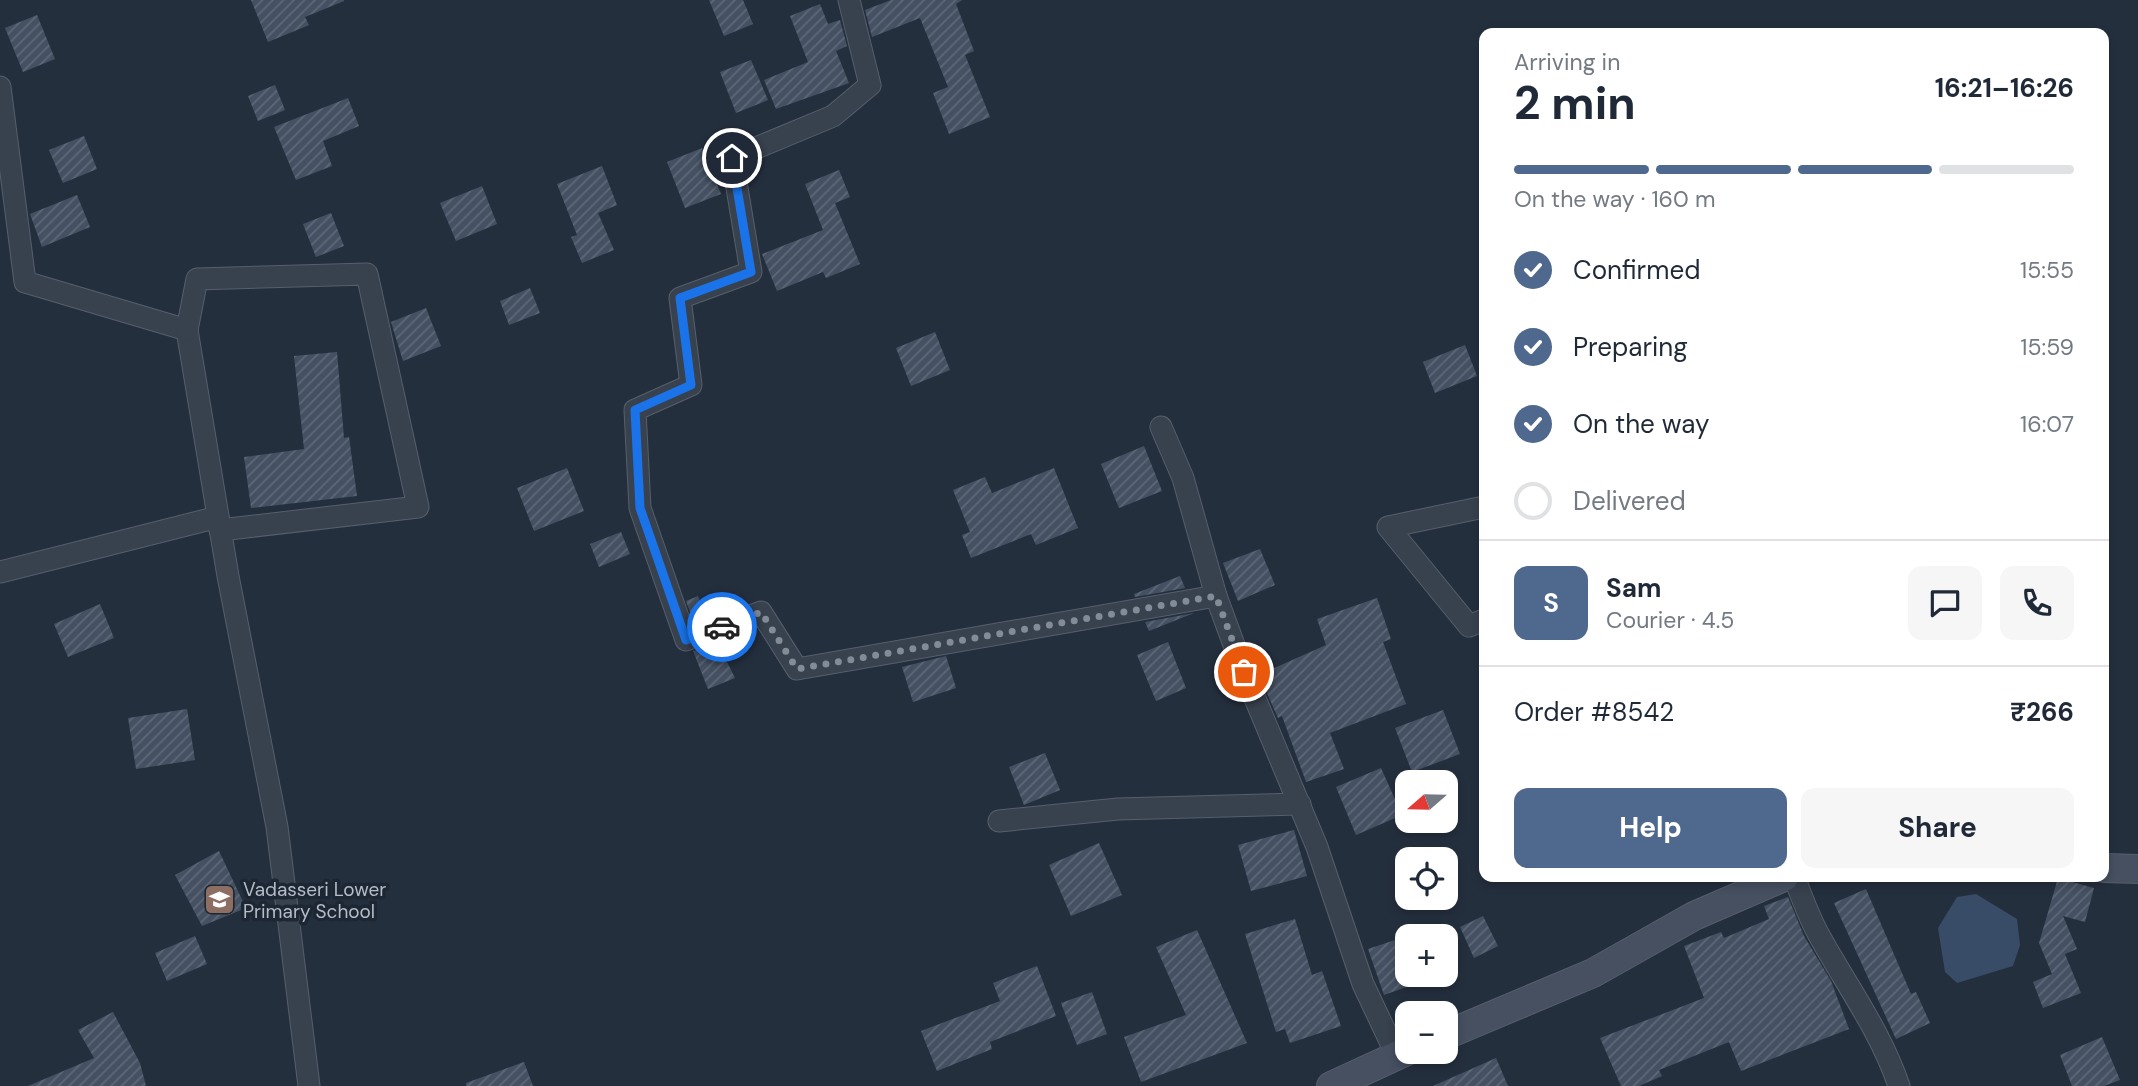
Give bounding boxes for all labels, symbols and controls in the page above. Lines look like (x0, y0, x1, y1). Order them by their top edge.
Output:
text: Arriving in (1514, 47, 1620, 77)
text: 16:21–16:26 (1935, 71, 2074, 105)
text: 2 min (1514, 73, 1636, 133)
pin (702, 128, 762, 188)
icon: home (713, 139, 751, 177)
text: On the way · 160 m (1514, 184, 1715, 214)
icon: check (1514, 251, 1552, 289)
text: Confirmed (1573, 253, 1700, 287)
text: 15:55 (2020, 255, 2074, 285)
icon: check (1514, 328, 1552, 366)
text: Preparing (1573, 330, 1688, 364)
text: 15:59 (2020, 332, 2074, 362)
icon: check (1514, 405, 1552, 443)
text: On the way (1573, 407, 1709, 441)
text: 16:07 (2020, 409, 2074, 439)
text: Delivered (1573, 484, 1686, 518)
button: chat (1908, 566, 1982, 640)
button: phone (2000, 566, 2074, 640)
text: Sam (1606, 571, 1661, 605)
text: S (1543, 586, 1559, 620)
courier (687, 592, 757, 662)
text: Courier · 4.5 (1606, 605, 1734, 635)
icon: car (703, 608, 741, 646)
pin (1214, 642, 1274, 702)
icon: bag (1225, 653, 1263, 691)
text: Order #8542 (1514, 695, 1674, 729)
text: ₹266 (2010, 695, 2074, 729)
north arrow (1395, 770, 1458, 833)
map controls (1395, 770, 1458, 1064)
button: Help (1514, 788, 1787, 868)
button: Share (1801, 788, 2074, 868)
button: locate (1395, 847, 1458, 910)
place label: Vadasseri Lower Primary School (243, 877, 386, 924)
school or university icon: Vadasseri Lower Primary School (203, 883, 237, 917)
button: + (1395, 924, 1458, 987)
button: − (1395, 1001, 1458, 1064)

